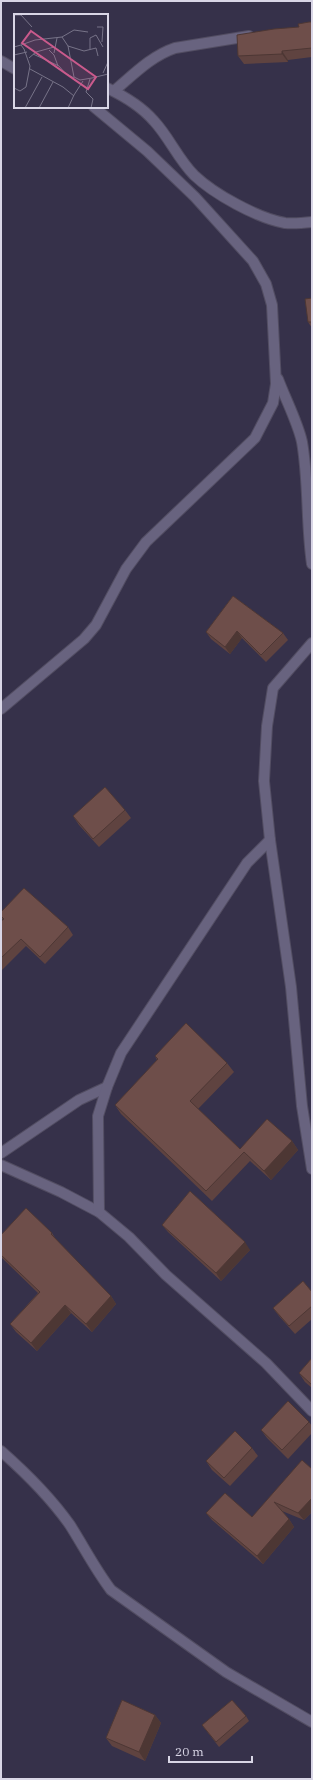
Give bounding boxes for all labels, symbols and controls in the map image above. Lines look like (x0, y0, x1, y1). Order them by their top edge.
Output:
inset map (14, 14, 108, 108)
scale bar (169, 1738, 252, 1764)
text: 20 m (175, 1744, 204, 1759)

